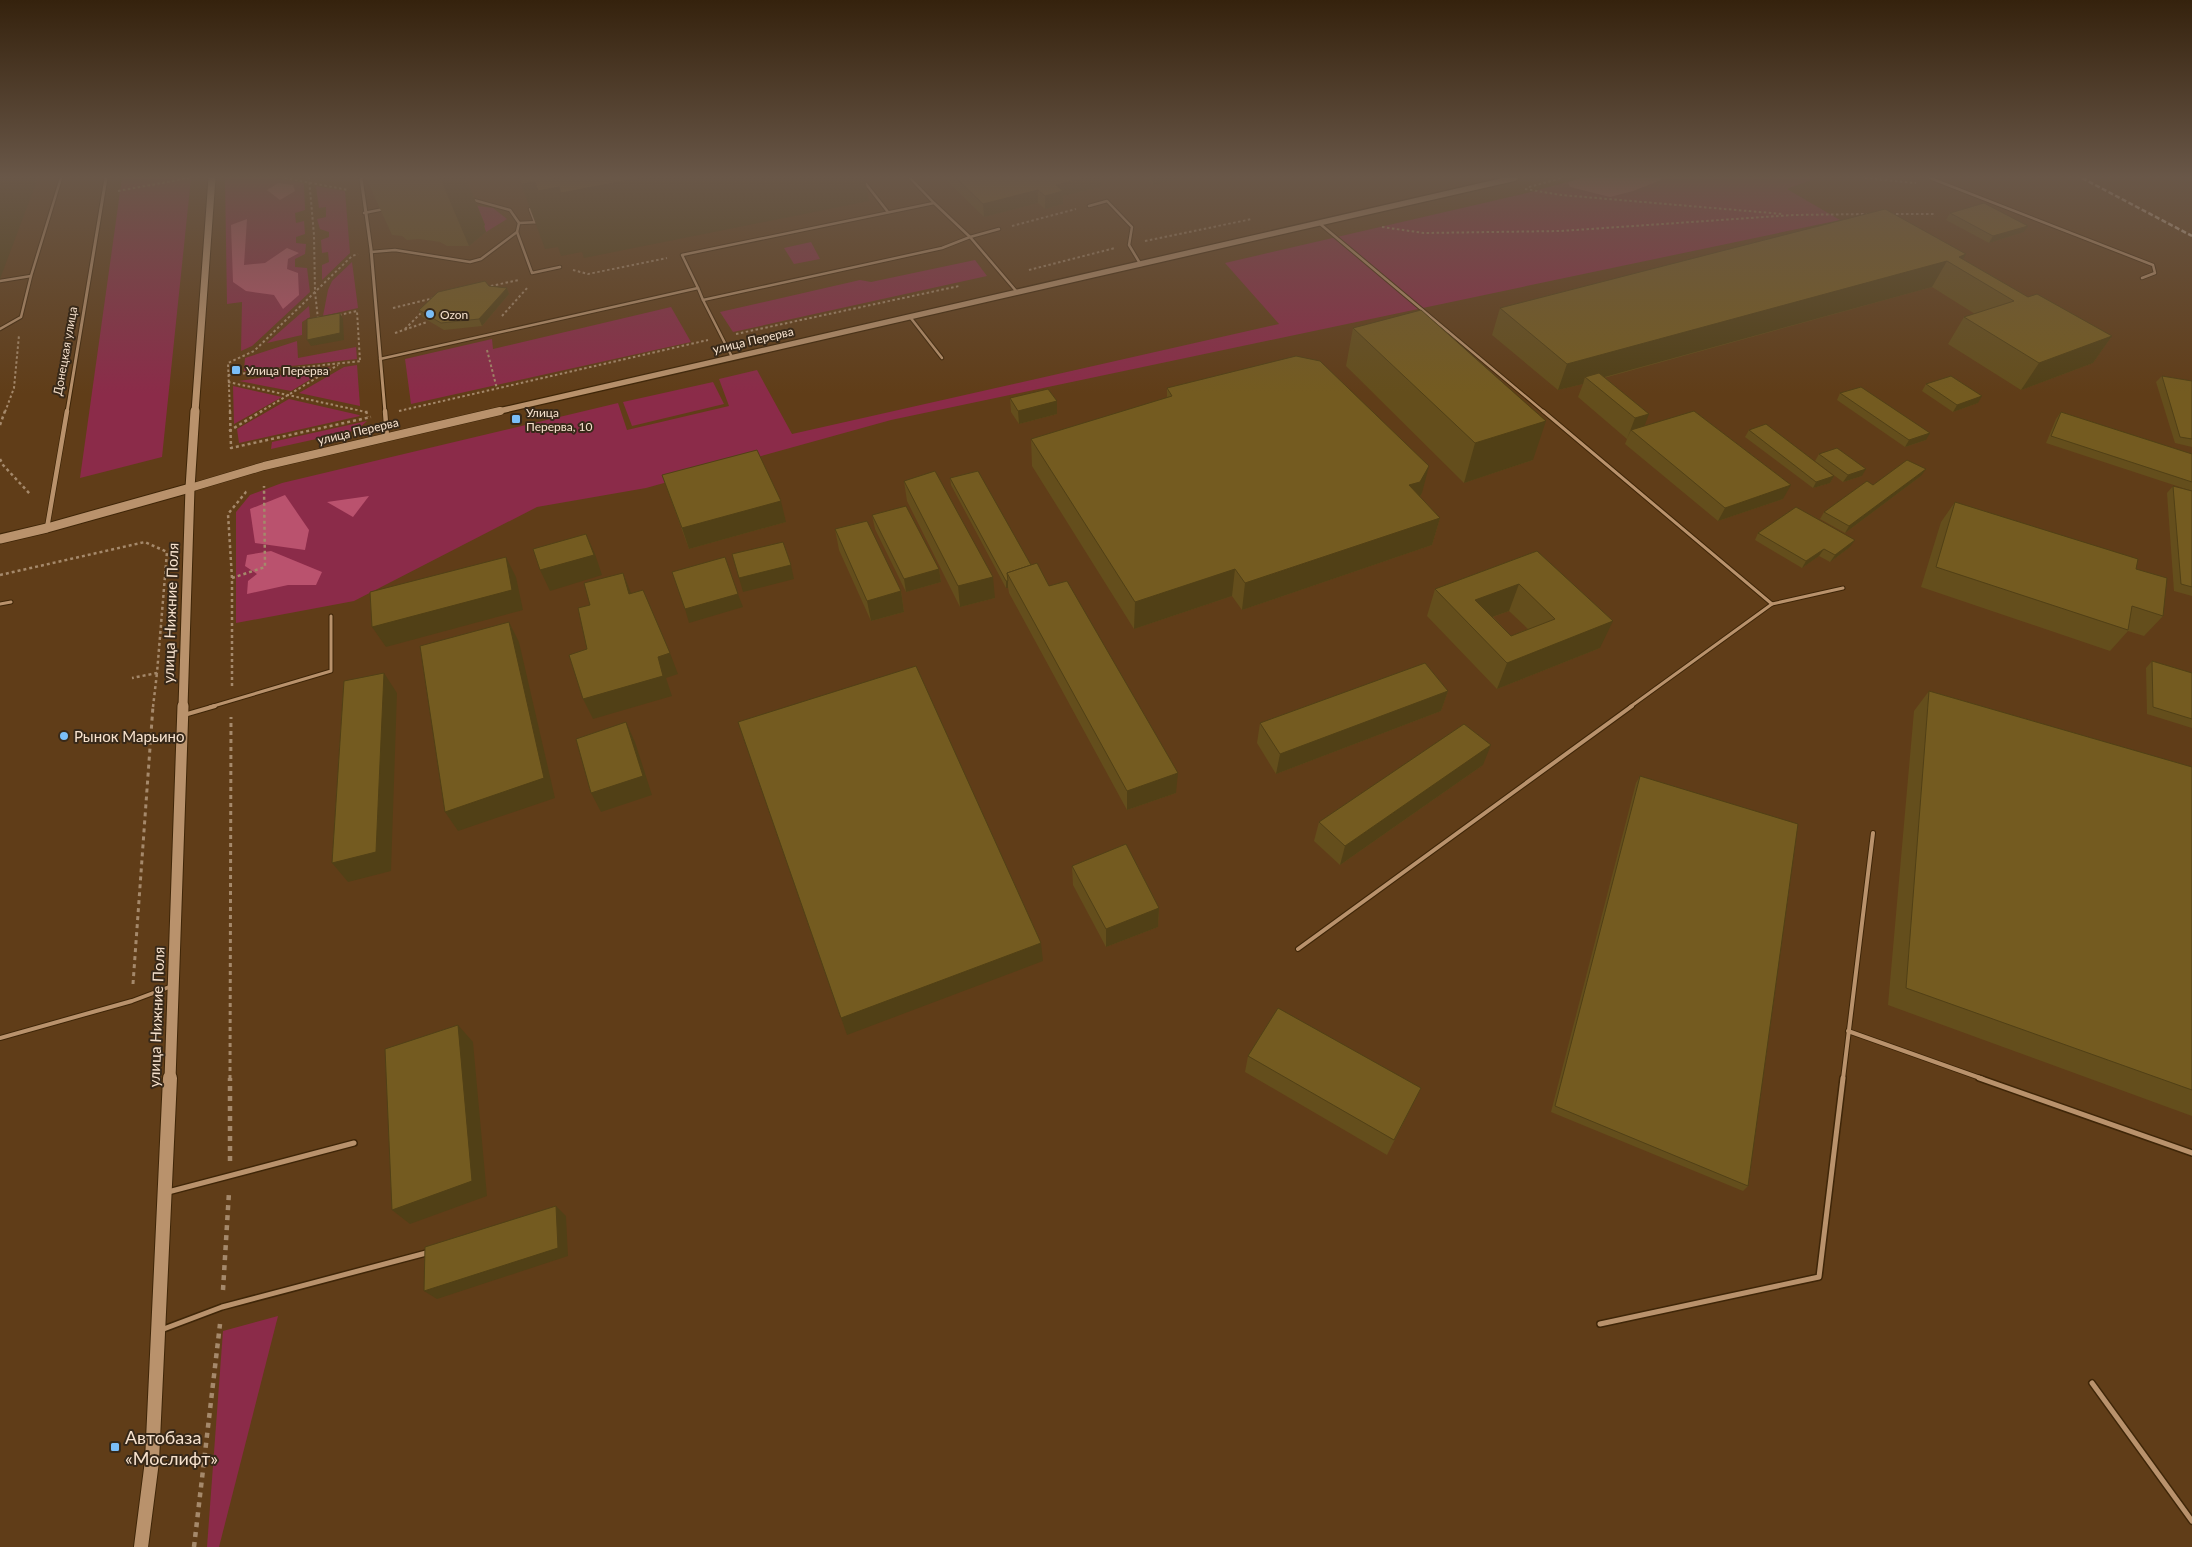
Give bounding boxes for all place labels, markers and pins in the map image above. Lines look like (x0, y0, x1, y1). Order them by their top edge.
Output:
place label: Ozon (440, 307, 468, 322)
marker: Ozon (424, 308, 436, 320)
place label: Улица Перерва (246, 363, 329, 378)
marker: Улица Перерва (230, 364, 242, 376)
place label: Улица Перерва, 10 (526, 405, 592, 434)
marker: Улица Перерва, 10 (510, 413, 522, 425)
place label: Рынок Марьино (74, 727, 185, 745)
marker: Рынок Марьино (58, 730, 70, 742)
place label: Автобаза «Мослифт» (125, 1426, 218, 1469)
marker: Автобаза «Мослифт» (109, 1441, 121, 1453)

